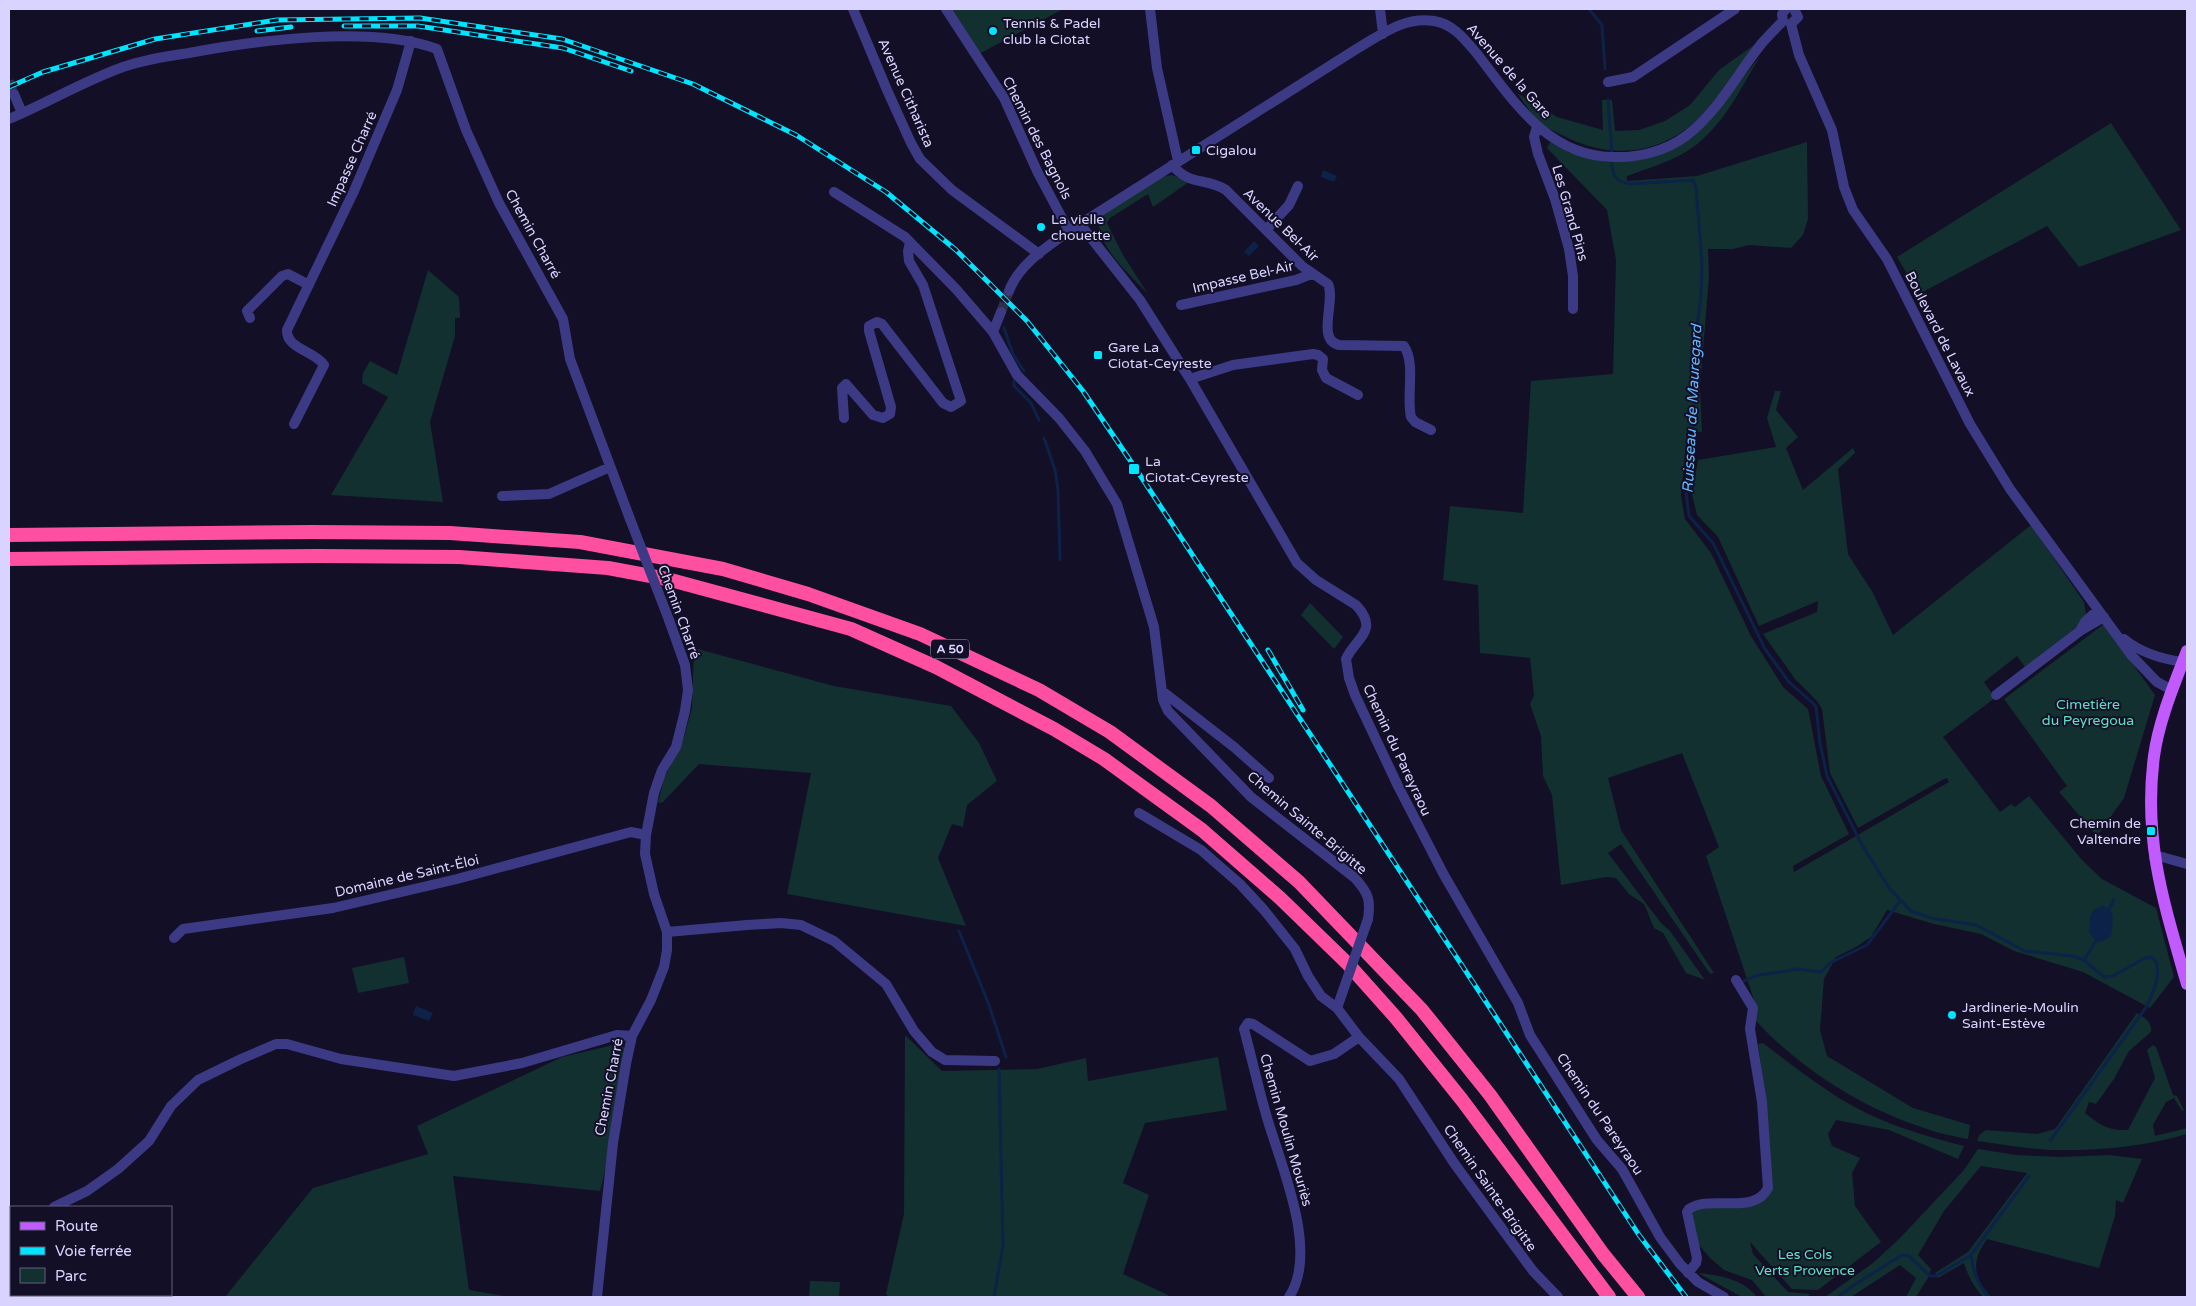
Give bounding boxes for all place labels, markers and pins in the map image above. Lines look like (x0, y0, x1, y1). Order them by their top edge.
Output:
place label: Tennis & Padel club la Ciotat (1003, 15, 1101, 48)
marker: Tennis & Padel club la Ciotat (987, 25, 999, 37)
place label: Cigalou (1206, 142, 1256, 159)
marker: Cigalou (1190, 144, 1202, 156)
place label: La vielle chouette (1051, 211, 1111, 244)
marker: La vielle chouette (1035, 221, 1047, 233)
place label: Gare La Ciotat-Ceyreste (1108, 339, 1212, 372)
marker: Gare La Ciotat-Ceyreste (1092, 349, 1104, 361)
place label: La Ciotat-Ceyreste (1145, 453, 1249, 486)
marker: La Ciotat-Ceyreste (1127, 462, 1141, 476)
place label: Chemin de Valtendre (2070, 815, 2141, 848)
marker: Chemin de Valtendre (2145, 825, 2157, 837)
place label: Jardinerie-Moulin Saint-Estève (1962, 999, 2079, 1032)
marker: Jardinerie-Moulin Saint-Estève (1946, 1009, 1958, 1021)

